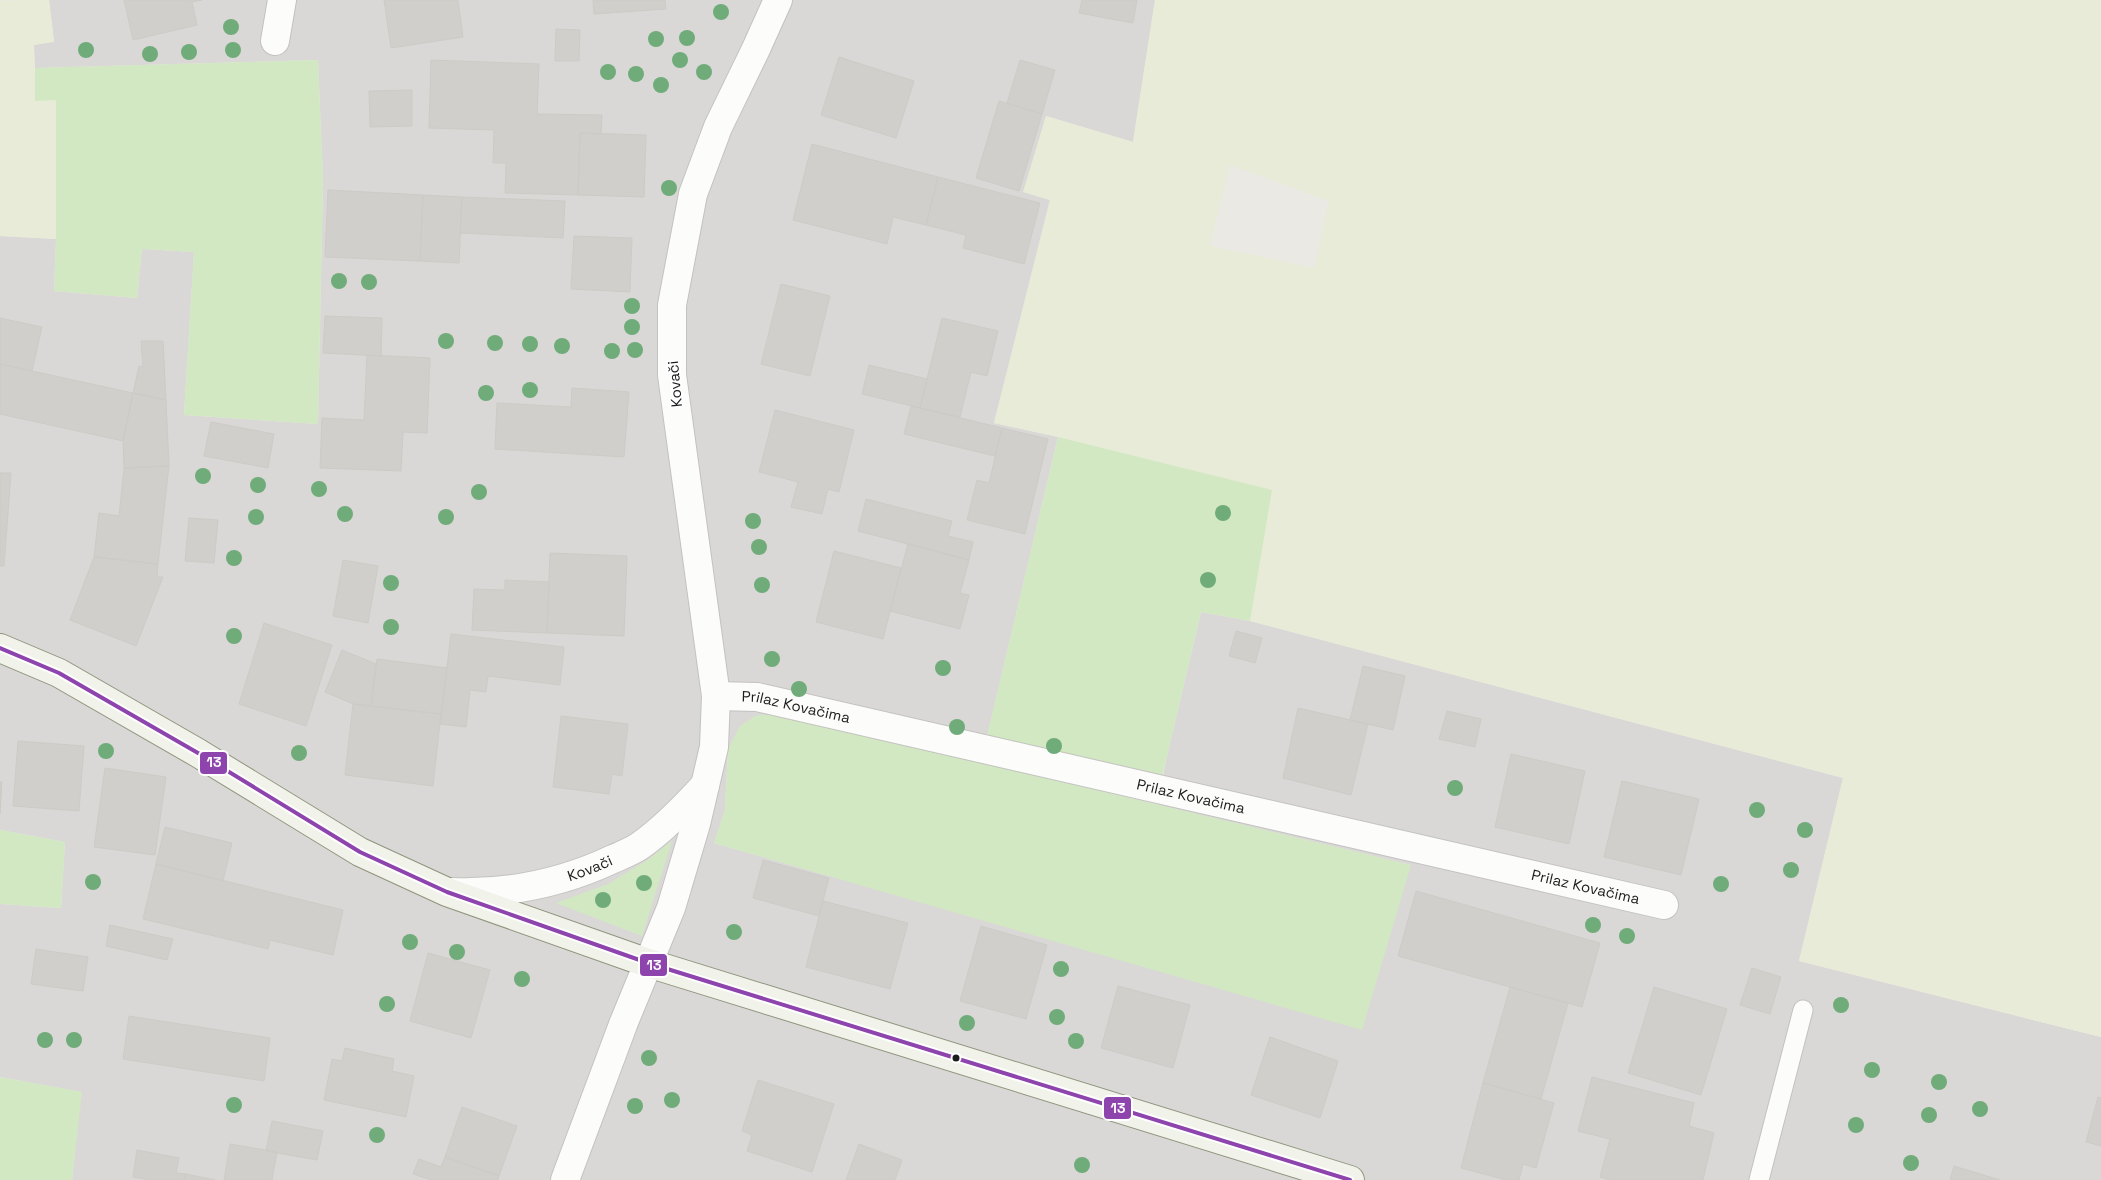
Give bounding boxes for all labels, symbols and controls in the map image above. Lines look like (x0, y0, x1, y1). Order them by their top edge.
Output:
street label: Kovači (663, 360, 686, 408)
street label: Prilaz Kovačima (741, 687, 853, 727)
line badge: 13 (199, 751, 228, 775)
text: 13 (207, 753, 221, 771)
street label: Prilaz Kovačima (1135, 774, 1247, 818)
street label: Kovači (565, 851, 615, 885)
street label: Prilaz Kovačima (1530, 865, 1642, 908)
line badge: 13 (639, 953, 668, 977)
text: 13 (647, 956, 661, 974)
unlabelled marker (951, 1053, 961, 1063)
line badge: 13 (1103, 1096, 1132, 1120)
text: 13 (1111, 1099, 1125, 1117)

